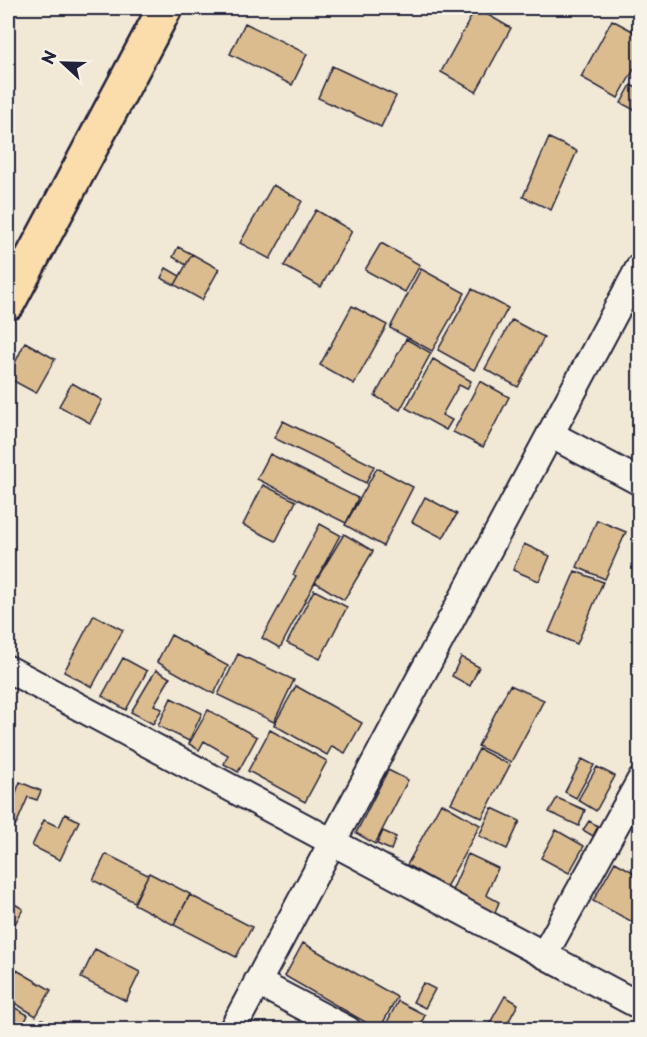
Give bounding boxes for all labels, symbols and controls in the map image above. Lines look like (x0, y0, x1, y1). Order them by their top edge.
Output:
north arrow (33, 33, 93, 93)
text: N (35, 47, 62, 67)

